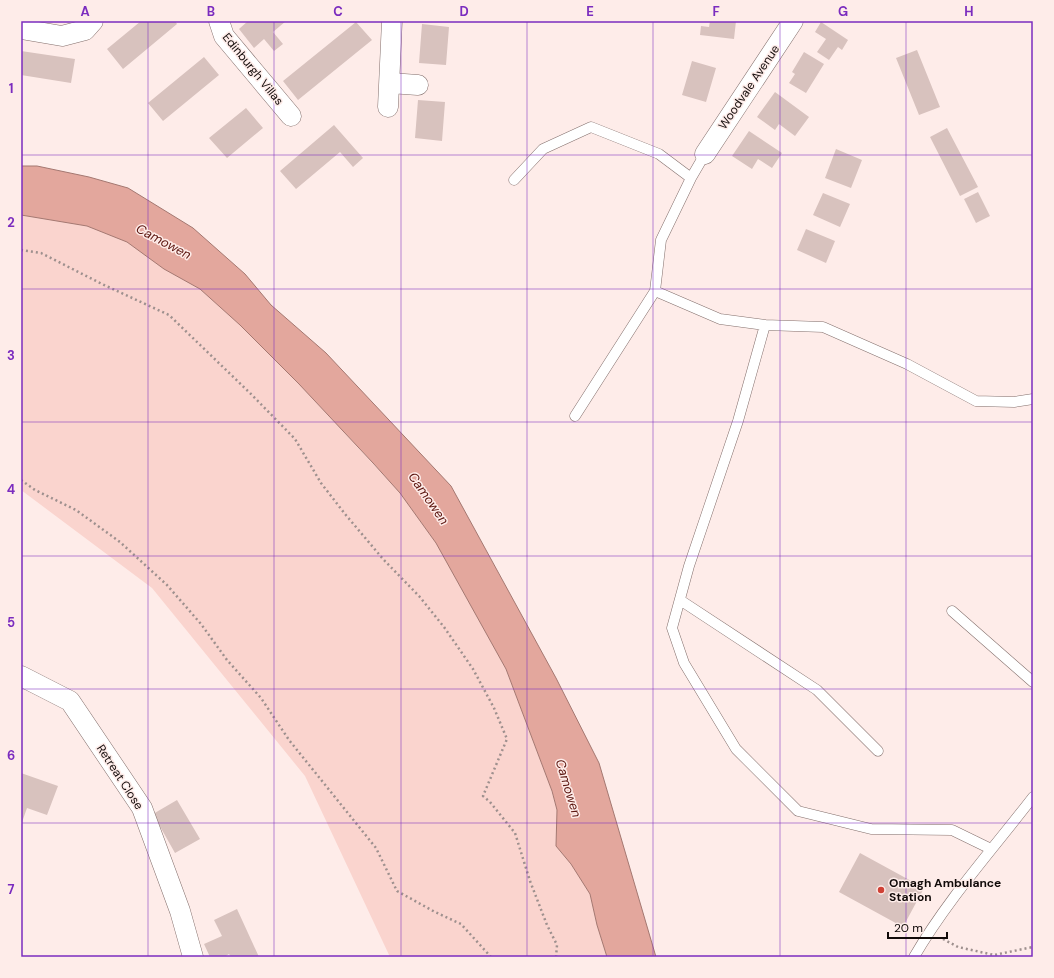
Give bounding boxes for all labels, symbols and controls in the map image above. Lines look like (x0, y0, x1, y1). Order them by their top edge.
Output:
text: A (80, 3, 90, 20)
text: B (207, 3, 215, 20)
text: C (333, 3, 343, 20)
text: D (459, 3, 469, 20)
text: E (586, 3, 594, 20)
text: F (712, 3, 720, 20)
text: G (838, 3, 848, 20)
text: H (964, 3, 974, 20)
street label: Edinburgh Villas (219, 30, 287, 108)
street label: Woodvale Avenue (715, 41, 783, 132)
text: 1 (9, 80, 13, 97)
text: 2 (7, 214, 15, 231)
water label: Camowen (133, 220, 194, 263)
text: 3 (7, 347, 15, 364)
water label: Camowen (404, 469, 453, 528)
text: 4 (7, 481, 15, 498)
text: 5 (7, 614, 15, 631)
street label: Retreat Close (93, 741, 147, 813)
text: 6 (7, 747, 15, 764)
water label: Camowen (552, 757, 585, 819)
place label: Omagh Ambulance Station (889, 875, 1001, 905)
text: 7 (8, 881, 15, 898)
marker: Omagh Ambulance Station (876, 885, 886, 895)
scale bar (888, 914, 947, 940)
text: 20 m (894, 920, 923, 936)

